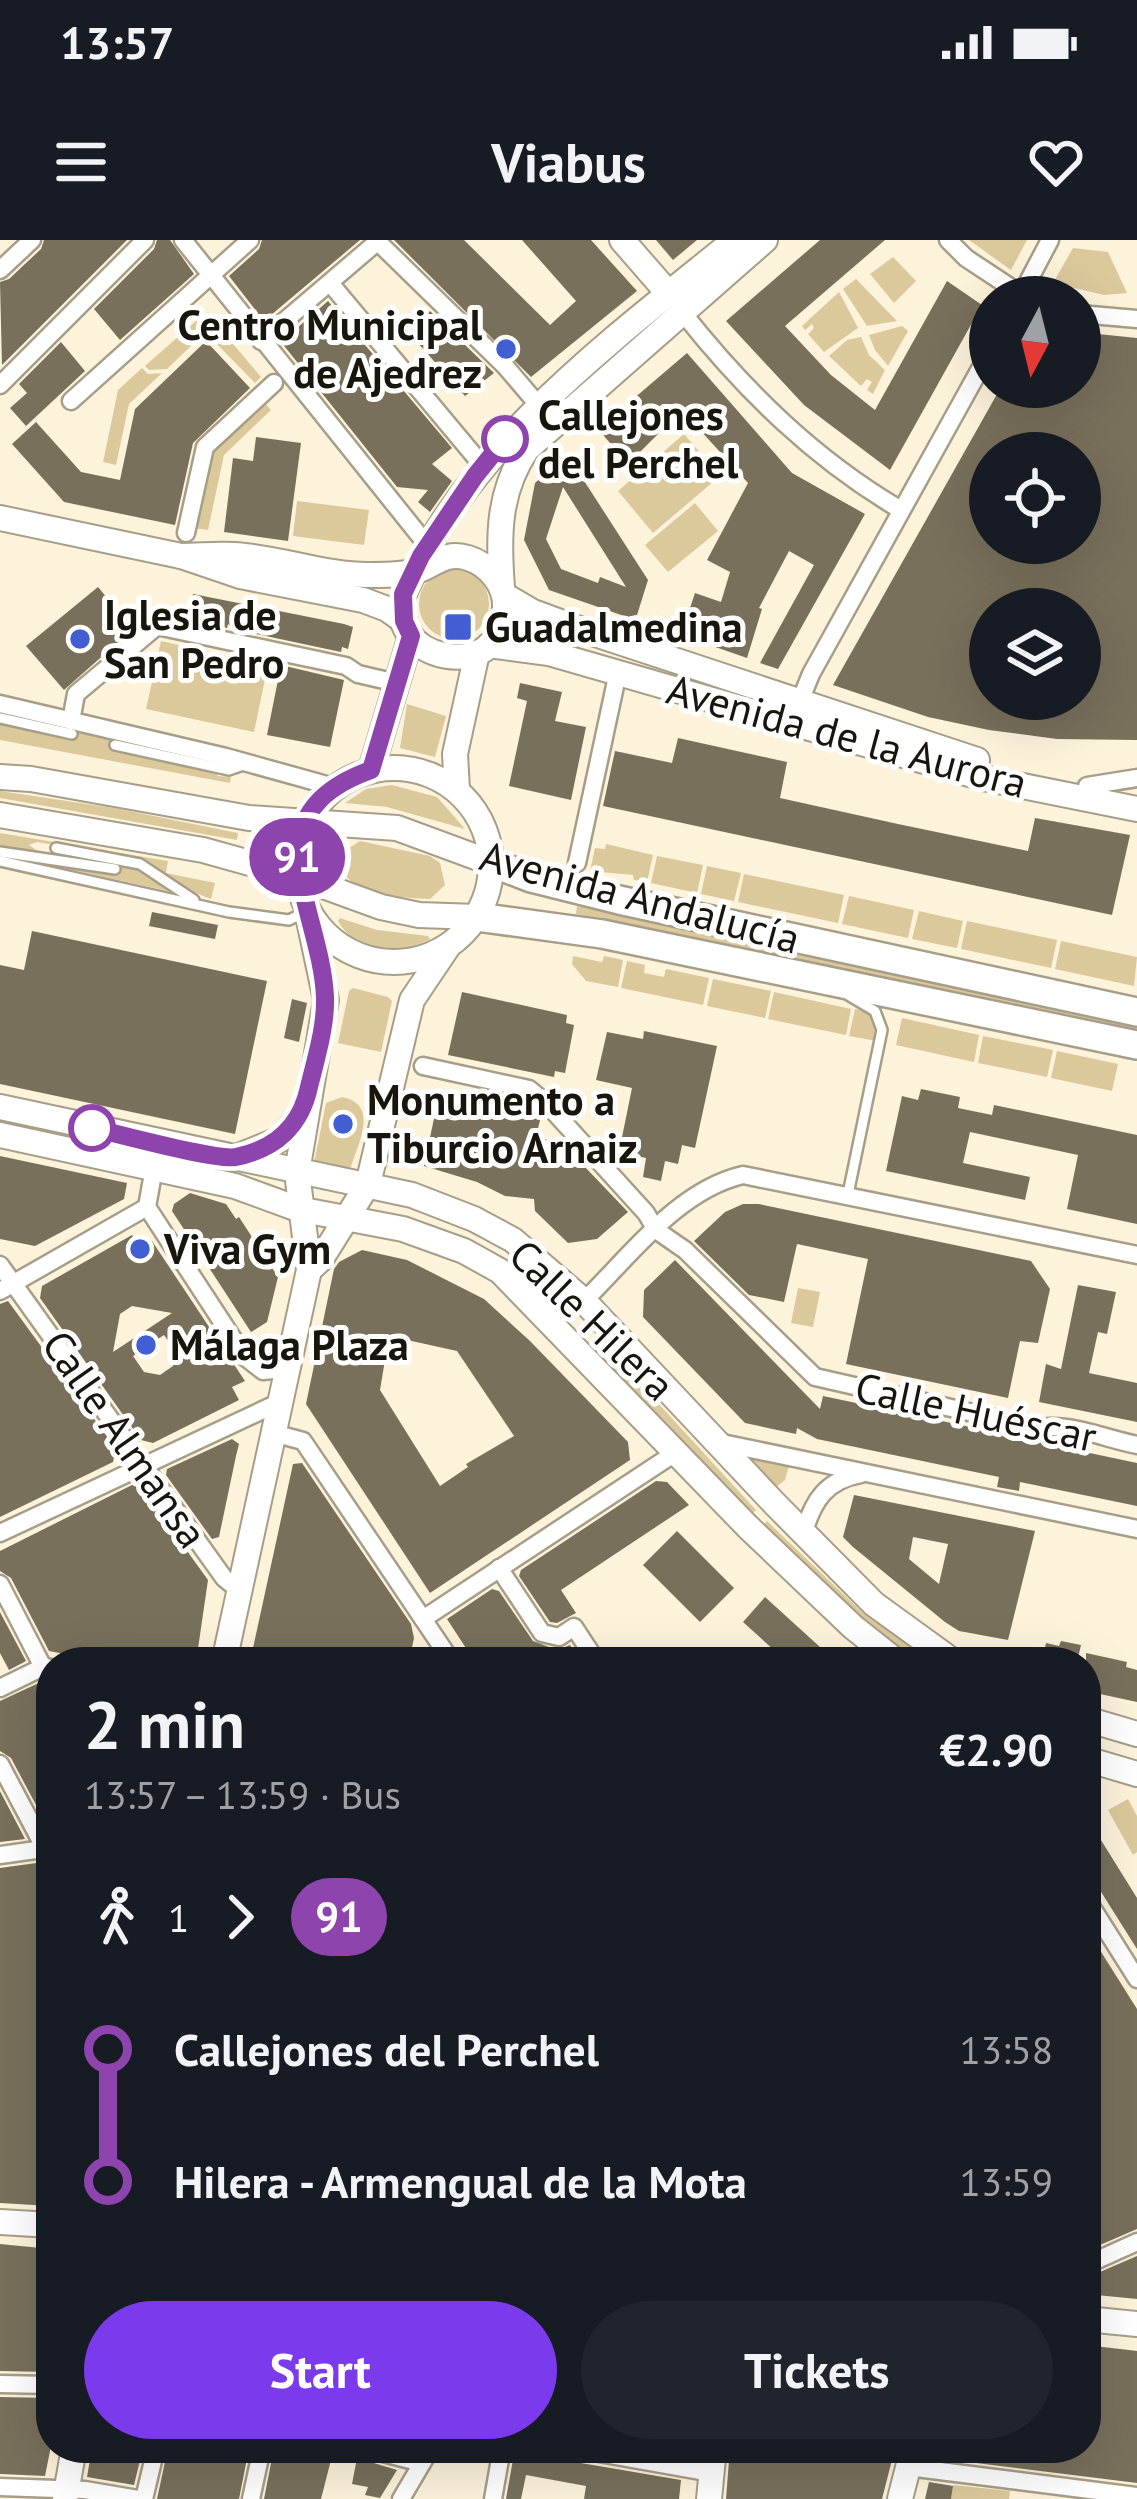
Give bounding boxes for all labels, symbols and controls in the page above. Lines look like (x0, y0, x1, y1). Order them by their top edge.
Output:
text: 13:57 (60, 13, 174, 71)
text: Viabus (491, 127, 646, 197)
icon: menu (48, 129, 114, 195)
icon: heart (1023, 129, 1089, 195)
north arrow (969, 276, 1101, 408)
map controls (969, 276, 1101, 720)
place label: Centro Municipal de Ajedrez (177, 297, 483, 400)
marker: Centro Municipal de Ajedrez (493, 336, 519, 362)
place label: Callejones del Perchel (538, 387, 739, 490)
marker: Callejones del Perchel (483, 417, 527, 461)
button: locate (969, 432, 1101, 564)
place label: Iglesia de San Pedro (104, 587, 284, 690)
button: layers (969, 588, 1101, 720)
place label: Guadalmedina (485, 599, 743, 654)
marker: Guadalmedina (442, 611, 474, 643)
marker: Iglesia de San Pedro (67, 626, 93, 652)
street label: Avenida de la Aurora (661, 661, 1033, 810)
line badge: 91 (243, 818, 351, 896)
street label: Avenida Andalucía (474, 827, 806, 966)
text: 91 (273, 829, 321, 884)
place label: Monumento a Tiburcio Arnaiz (367, 1072, 637, 1175)
unlabelled marker (70, 1106, 114, 1150)
marker: Monumento a Tiburcio Arnaiz (330, 1111, 356, 1137)
place label: Viva Gym (163, 1221, 331, 1276)
street label: Calle Hilera (498, 1227, 687, 1412)
marker: Viva Gym (127, 1236, 153, 1262)
place label: Málaga Plaza (170, 1317, 409, 1372)
street label: Calle Almansa (30, 1319, 221, 1558)
marker: Málaga Plaza (133, 1332, 159, 1358)
street label: Calle Huéscar (851, 1359, 1102, 1464)
text: 2 min (84, 1681, 245, 1766)
text: €2.90 (940, 1720, 1053, 1778)
text: 13:57 – 13:59 · Bus (84, 1769, 401, 1820)
icon: walk (84, 1884, 150, 1950)
icon: forward (207, 1884, 273, 1950)
text: 91 (315, 1889, 363, 1944)
text: 1 (168, 1892, 189, 1943)
text: Callejones del Perchel (174, 2020, 599, 2078)
text: 13:58 (959, 2024, 1053, 2075)
text: Hilera - Armengual de la Mota (174, 2152, 747, 2210)
text: 13:59 (959, 2156, 1053, 2207)
button: Start (84, 2301, 557, 2439)
button: Tickets (581, 2301, 1053, 2439)

